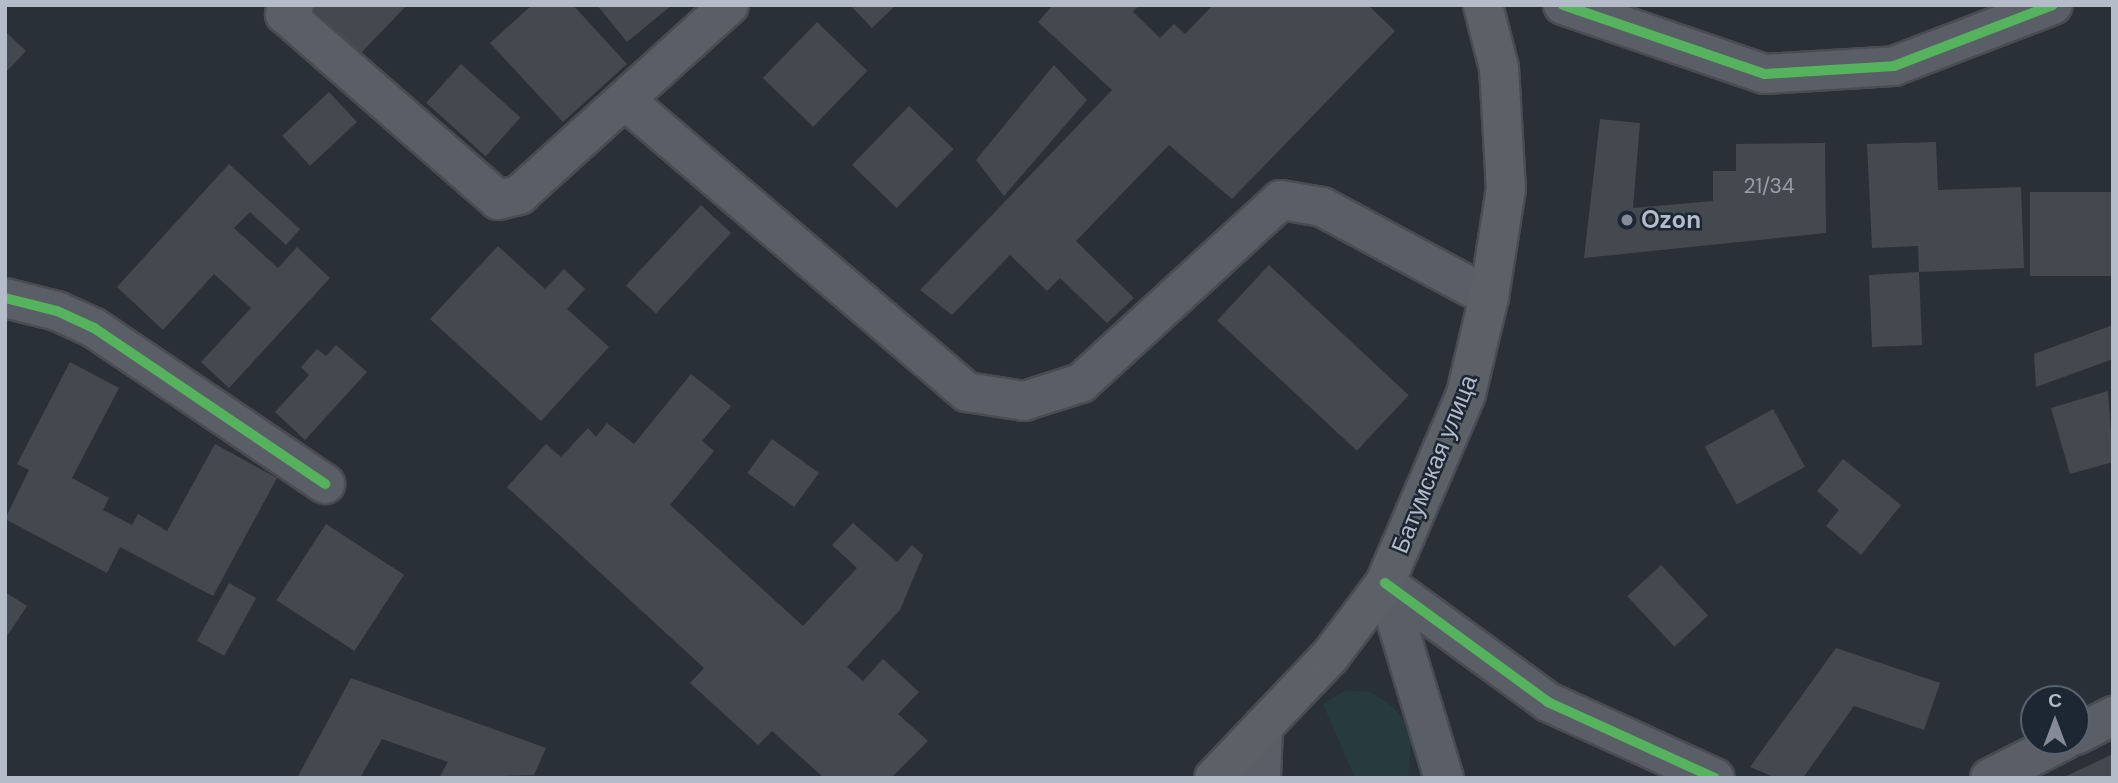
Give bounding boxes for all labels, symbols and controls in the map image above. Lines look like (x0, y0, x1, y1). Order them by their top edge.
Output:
house number: 21/34 (1743, 173, 1795, 199)
place label: Ozon (1641, 206, 1701, 234)
marker: Ozon (1619, 212, 1635, 228)
street label: Батумская улица (1385, 371, 1483, 557)
north arrow (2020, 685, 2090, 755)
text: С (2048, 688, 2062, 713)

